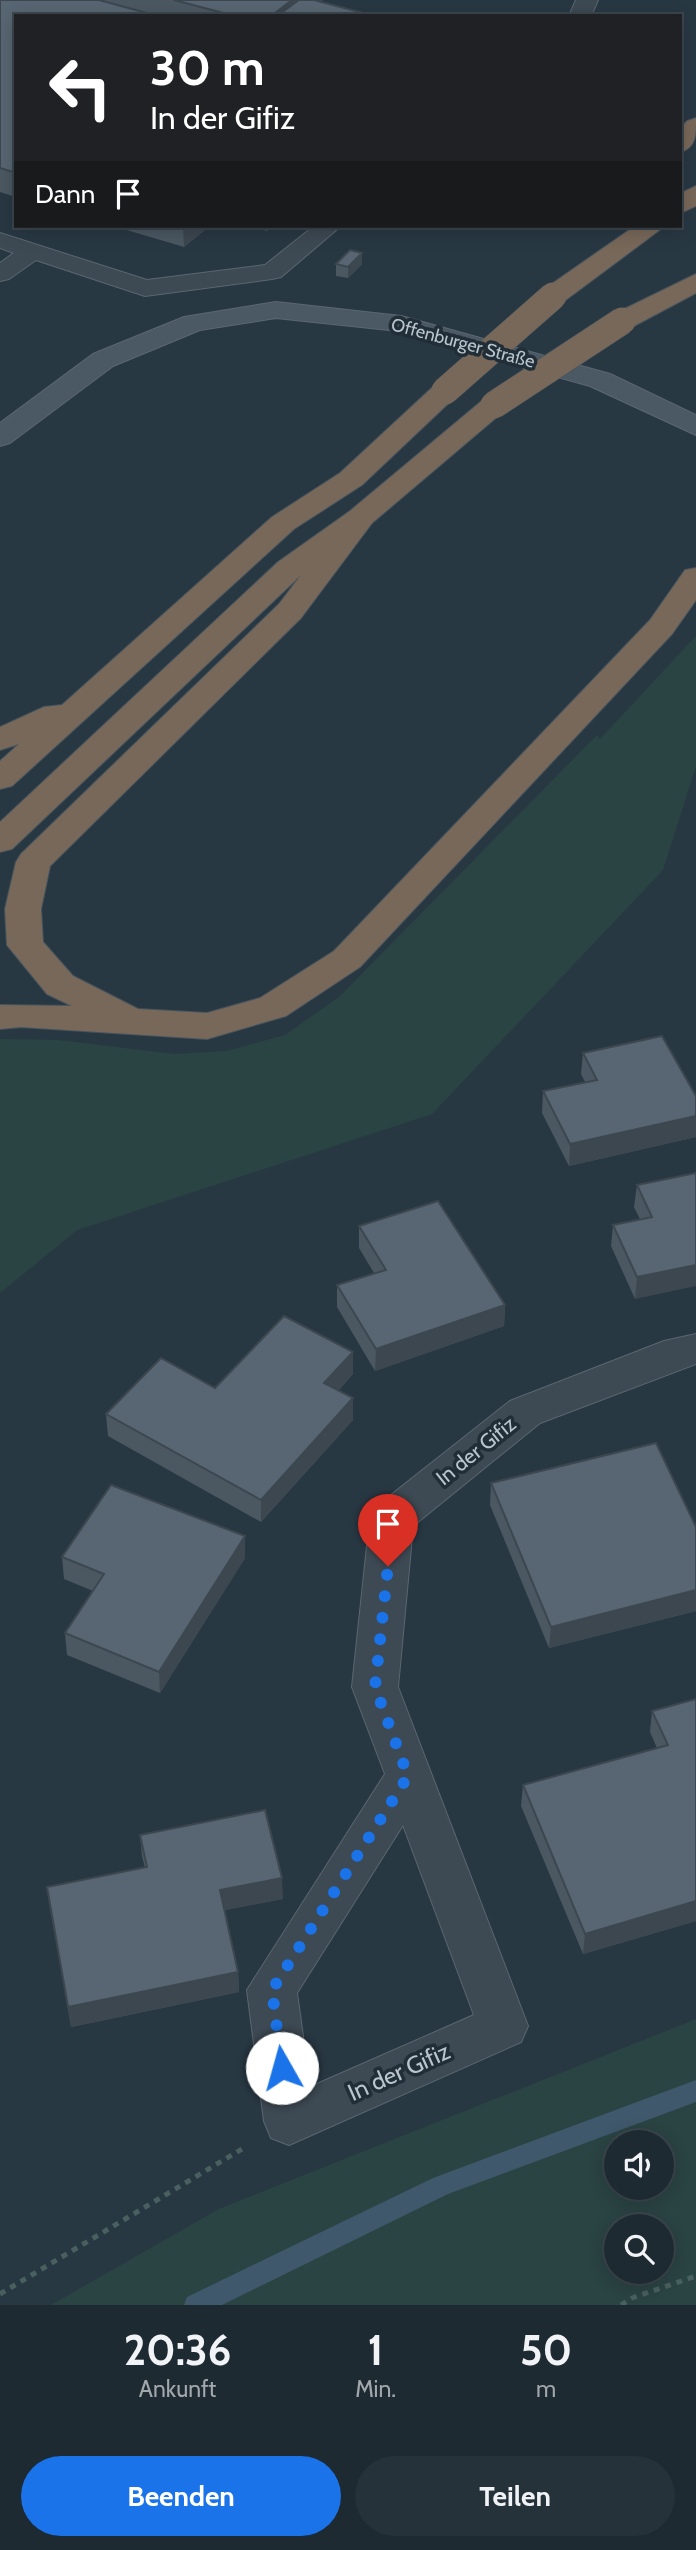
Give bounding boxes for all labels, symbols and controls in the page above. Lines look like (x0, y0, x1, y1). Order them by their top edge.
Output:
text: 30 m (150, 38, 265, 97)
icon: left (35, 42, 126, 133)
text: In der Gifiz (150, 98, 295, 137)
icon: arrive (109, 175, 147, 213)
text: Dann (35, 178, 95, 210)
street label: Offenburger Straße (389, 313, 537, 373)
street label: In der Gifiz (431, 1411, 521, 1490)
pin (358, 1494, 418, 1566)
icon: arrive (369, 1505, 407, 1543)
position arrow (245, 2031, 319, 2105)
street label: In der Gifiz (343, 2036, 454, 2107)
map controls (604, 2130, 674, 2284)
button: sound (604, 2130, 674, 2200)
button: search (604, 2214, 674, 2284)
text: 20:36 (124, 2324, 231, 2376)
text: 1 (368, 2324, 383, 2376)
text: 50 (520, 2324, 572, 2376)
text: Ankunft (139, 2375, 216, 2403)
text: Min. (355, 2375, 396, 2403)
text: m (536, 2375, 556, 2403)
button: Beenden (21, 2456, 341, 2536)
button: Teilen (355, 2456, 675, 2536)

